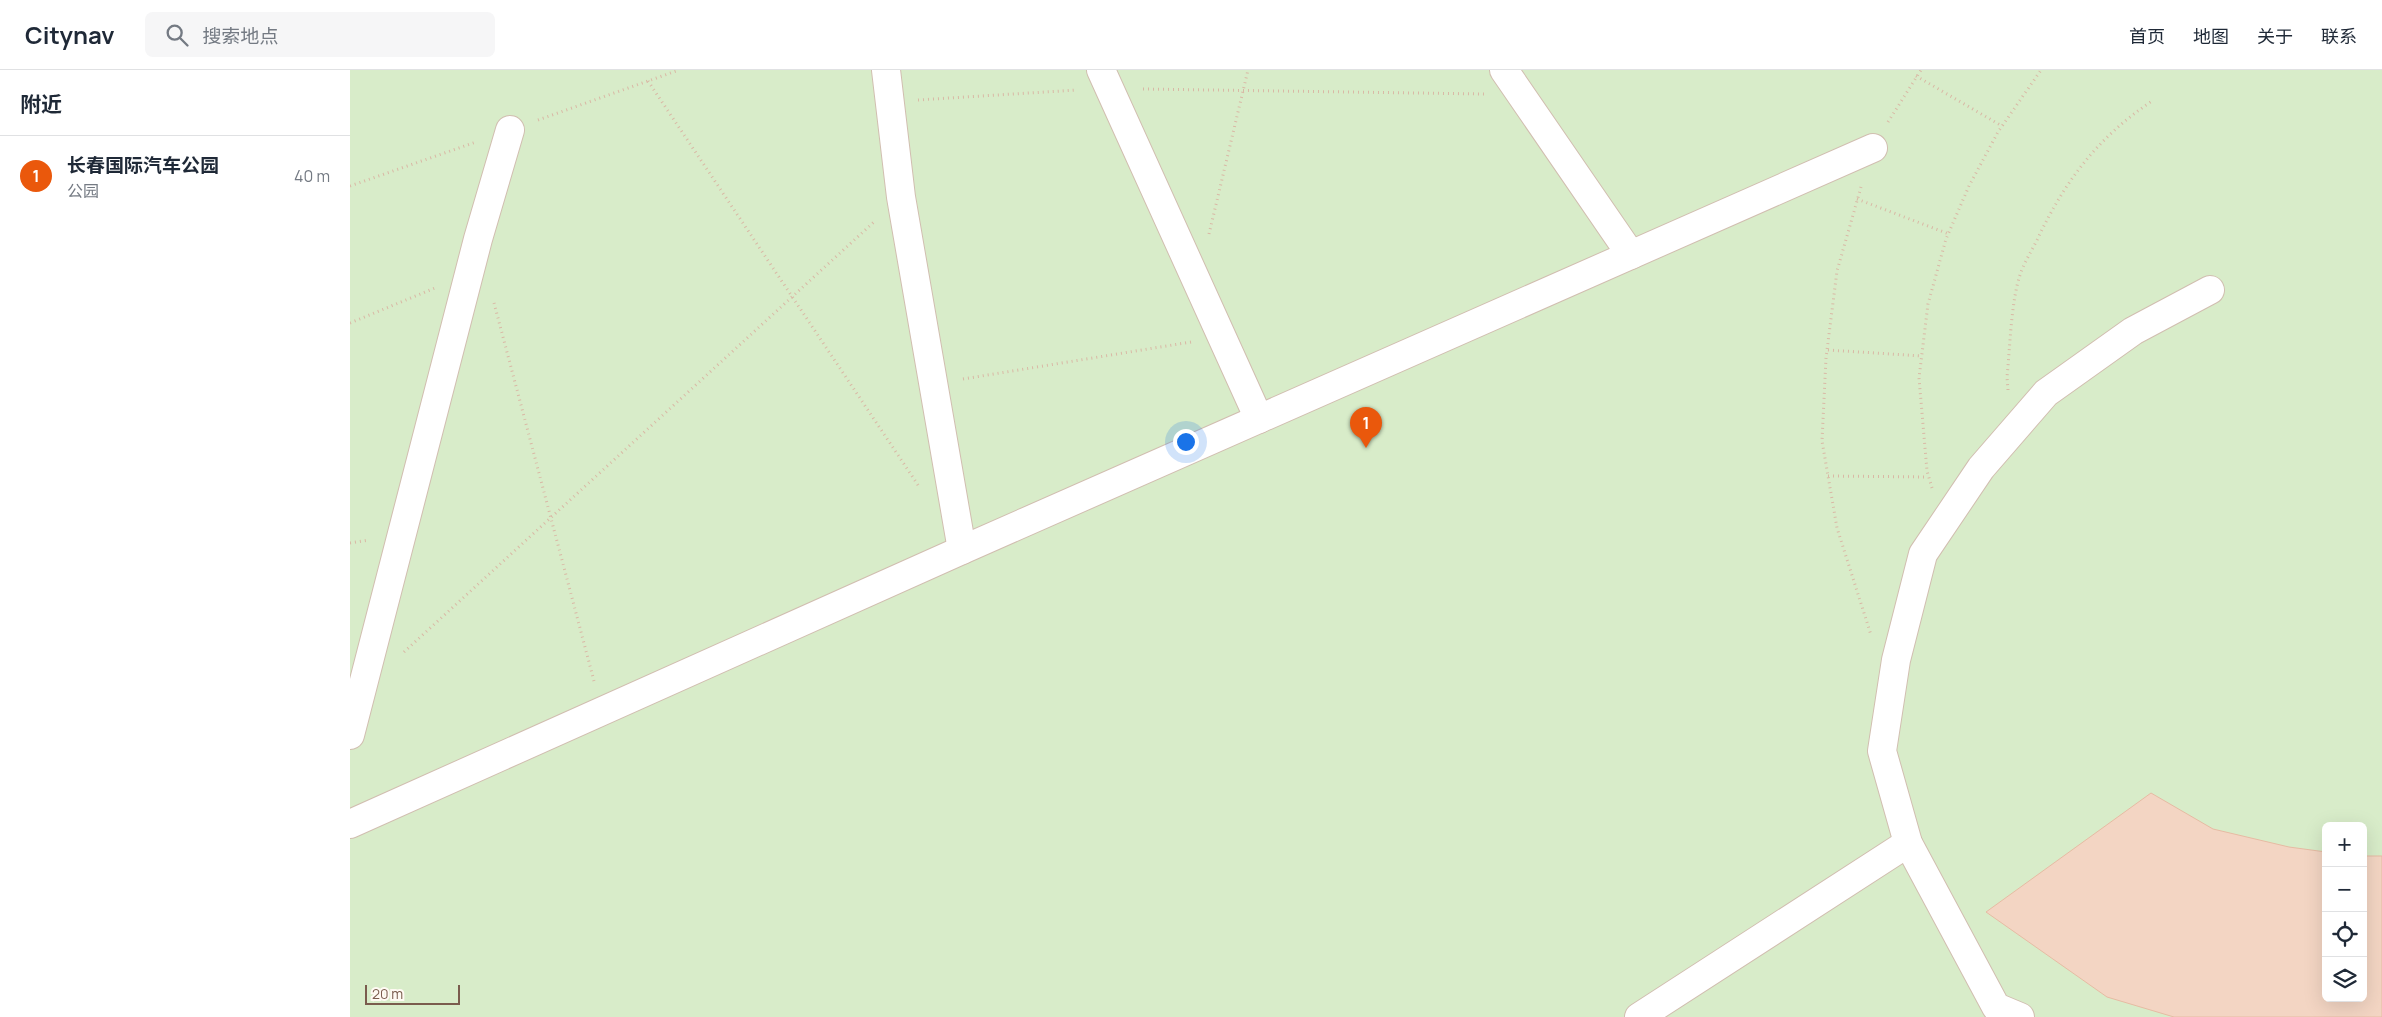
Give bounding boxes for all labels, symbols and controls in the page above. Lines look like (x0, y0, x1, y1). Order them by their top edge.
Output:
search box (145, 12, 495, 57)
text: Citynav (25, 18, 115, 51)
icon: search (163, 21, 191, 49)
text: 搜索地点 (203, 23, 279, 49)
text: 首页 (2129, 24, 2165, 48)
text: 地图 (2193, 24, 2229, 48)
text: 关于 (2257, 24, 2293, 48)
text: 联系 (2321, 24, 2357, 48)
text: 附近 (20, 90, 62, 118)
text: 长春国际汽车公园 (67, 152, 219, 178)
text: 1 (32, 165, 40, 187)
text: 40 m (294, 165, 330, 187)
text: 公园 (67, 180, 99, 202)
pin: 1 (1350, 407, 1382, 448)
your location (1173, 429, 1199, 455)
map controls (2322, 822, 2367, 1002)
button: + (2322, 822, 2367, 867)
button: − (2322, 867, 2367, 912)
button: locate (2322, 912, 2367, 957)
button: layers (2322, 957, 2367, 1002)
scale bar (365, 982, 460, 1005)
text: 20 m (372, 984, 403, 1003)

